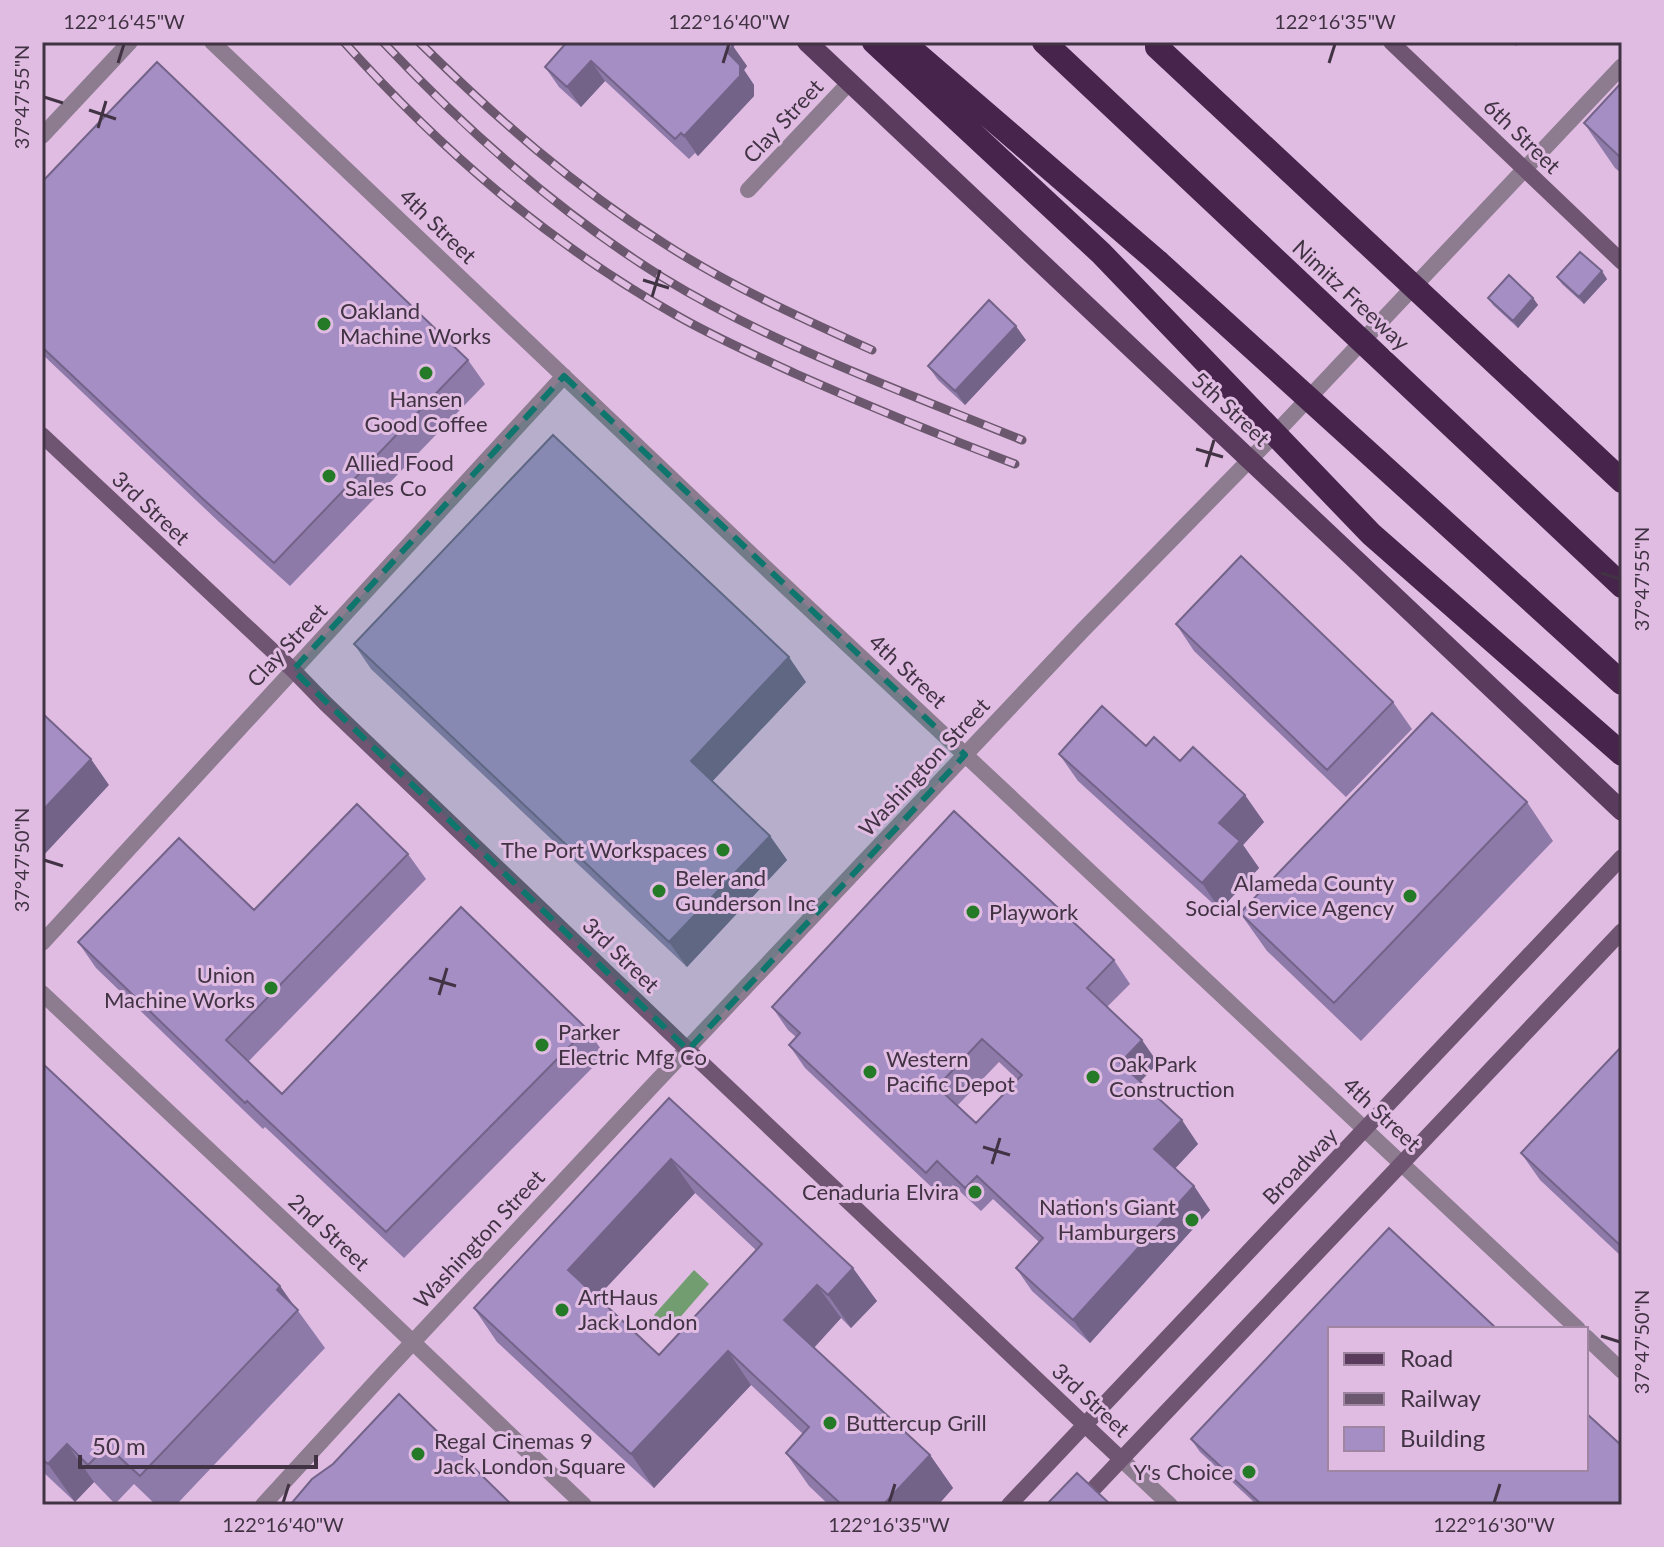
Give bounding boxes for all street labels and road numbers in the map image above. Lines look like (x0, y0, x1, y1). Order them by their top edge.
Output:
street label: Clay Street (737, 73, 828, 168)
street label: 6th Street (1478, 92, 1567, 179)
street label: 4th Street (394, 182, 483, 269)
street label: Nimitz Freeway (1287, 234, 1416, 356)
street label: 5th Street (1187, 366, 1276, 451)
street label: 3rd Street (107, 465, 196, 550)
street label: Clay Street (241, 597, 332, 692)
street label: 4th Street (864, 628, 953, 713)
street label: Washington Street (853, 692, 995, 841)
street label: 3rd Street (577, 912, 665, 998)
street label: 4th Street (1338, 1071, 1427, 1156)
street label: Broadway (1256, 1121, 1343, 1210)
street label: Washington Street (408, 1164, 550, 1313)
street label: 2nd Street (283, 1187, 376, 1276)
street label: 3rd Street (1047, 1357, 1136, 1442)

